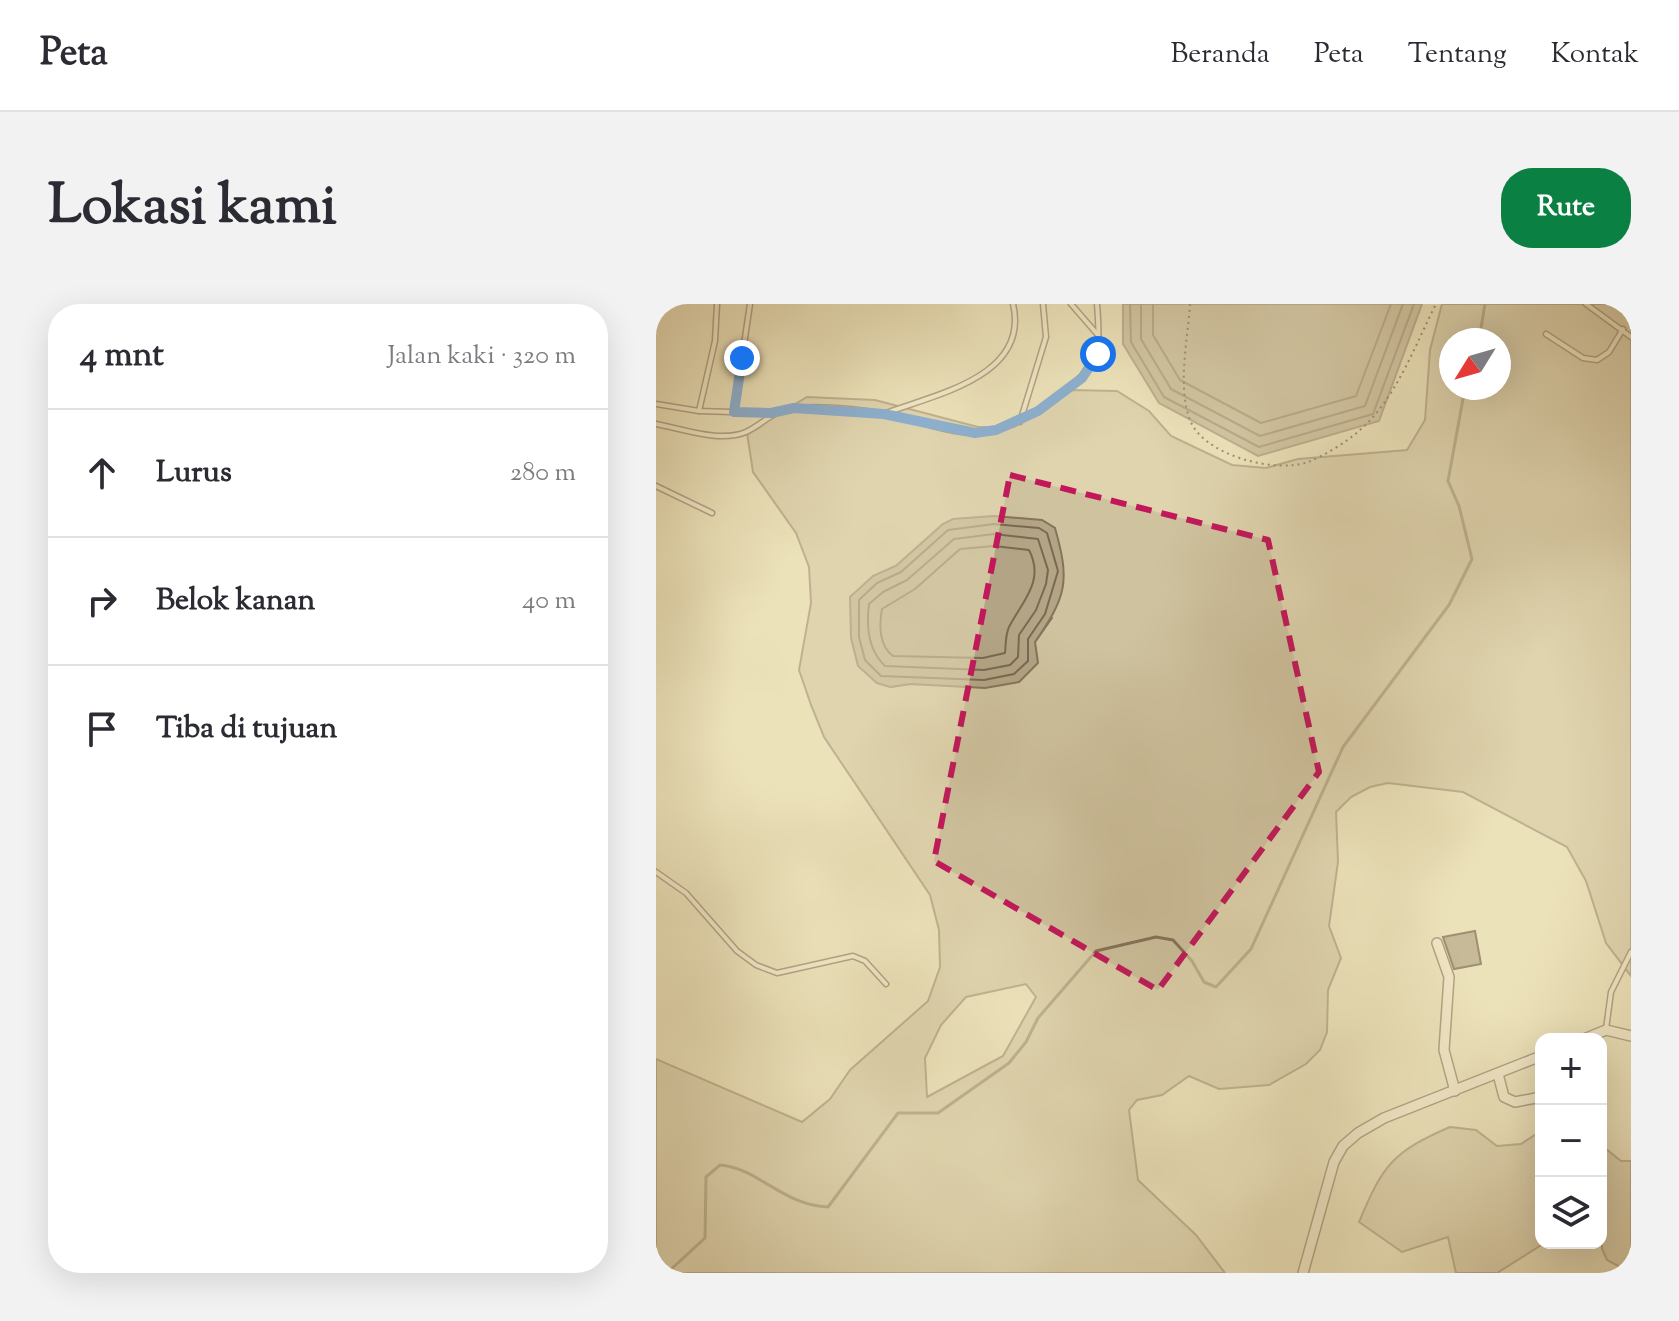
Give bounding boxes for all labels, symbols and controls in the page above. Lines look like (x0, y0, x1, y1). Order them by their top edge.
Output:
text: Peta (40, 28, 108, 82)
text: Beranda (1171, 35, 1270, 75)
text: Peta (1314, 35, 1364, 75)
text: Tentang (1408, 35, 1507, 75)
text: Kontak (1551, 35, 1639, 75)
text: Lokasi kami (48, 168, 337, 249)
button: Rute (1501, 168, 1631, 248)
north arrow (1439, 328, 1511, 400)
text: 4 mnt (80, 332, 164, 381)
route start (1080, 336, 1116, 372)
text: Jalan kaki · 320 m (388, 338, 576, 375)
route end (724, 340, 760, 376)
icon: ahead (80, 451, 124, 495)
text: Lurus (156, 452, 232, 495)
text: 280 m (510, 455, 576, 492)
icon: right (80, 579, 124, 623)
text: Belok kanan (156, 580, 315, 623)
text: 40 m (522, 583, 576, 620)
icon: arrive (80, 707, 124, 751)
text: Tiba di tujuan (156, 708, 337, 751)
map controls (1535, 1033, 1607, 1249)
button: + (1535, 1033, 1607, 1105)
button: − (1535, 1105, 1607, 1177)
button: layers (1535, 1177, 1607, 1249)

